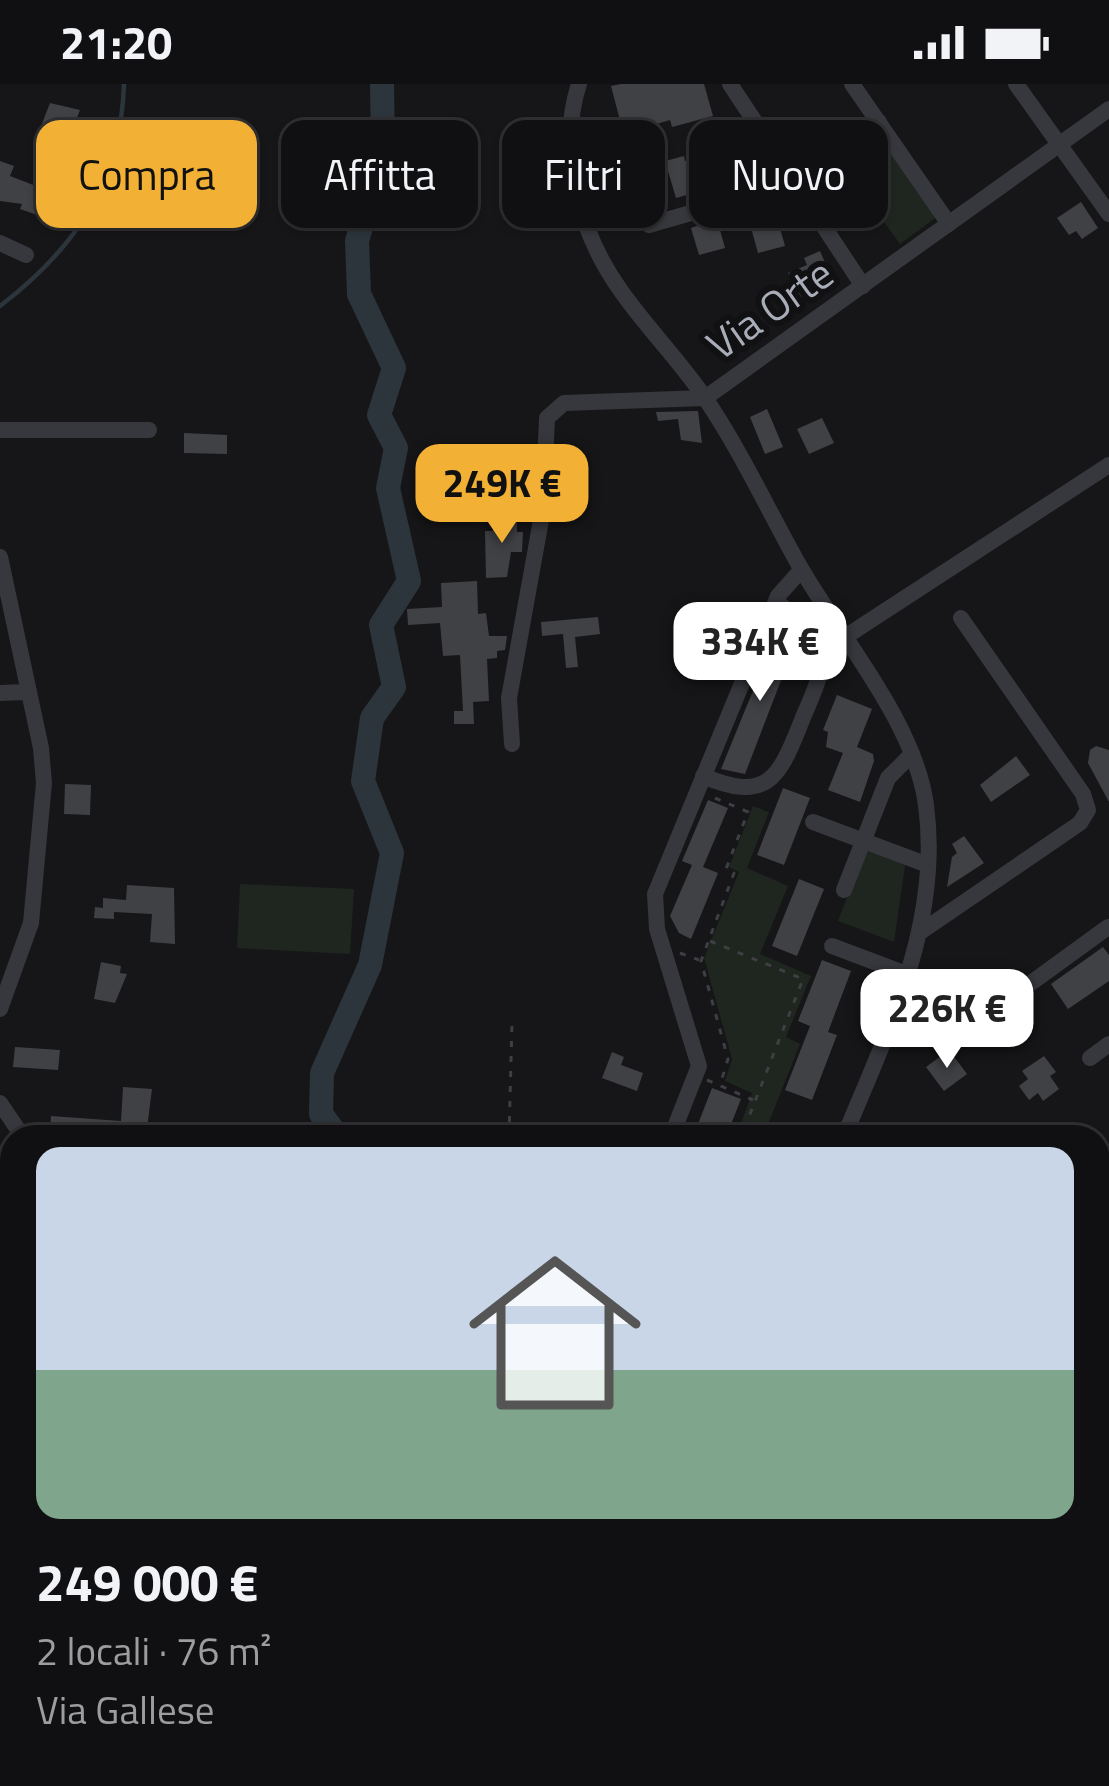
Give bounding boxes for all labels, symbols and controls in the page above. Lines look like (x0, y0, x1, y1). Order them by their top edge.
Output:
text: 21:20 (60, 8, 172, 76)
chip: Compra (36, 120, 257, 228)
chip: Affitta (281, 120, 478, 228)
chip: Filtri (502, 120, 665, 228)
chip: Nuovo (689, 120, 888, 228)
street label: Via Orte (692, 241, 846, 375)
pin: 249K € (404, 444, 600, 546)
text: 249K € (442, 453, 562, 512)
pin: 334K € (662, 602, 858, 704)
text: 334K € (700, 611, 820, 670)
pin: 226K € (849, 969, 1045, 1071)
text: 226K € (887, 978, 1007, 1037)
icon: home (447, 1225, 663, 1441)
text: 249 000 € (36, 1543, 258, 1621)
text: 2 locali · 76 m² (36, 1621, 272, 1680)
text: Via Gallese (36, 1680, 214, 1739)

